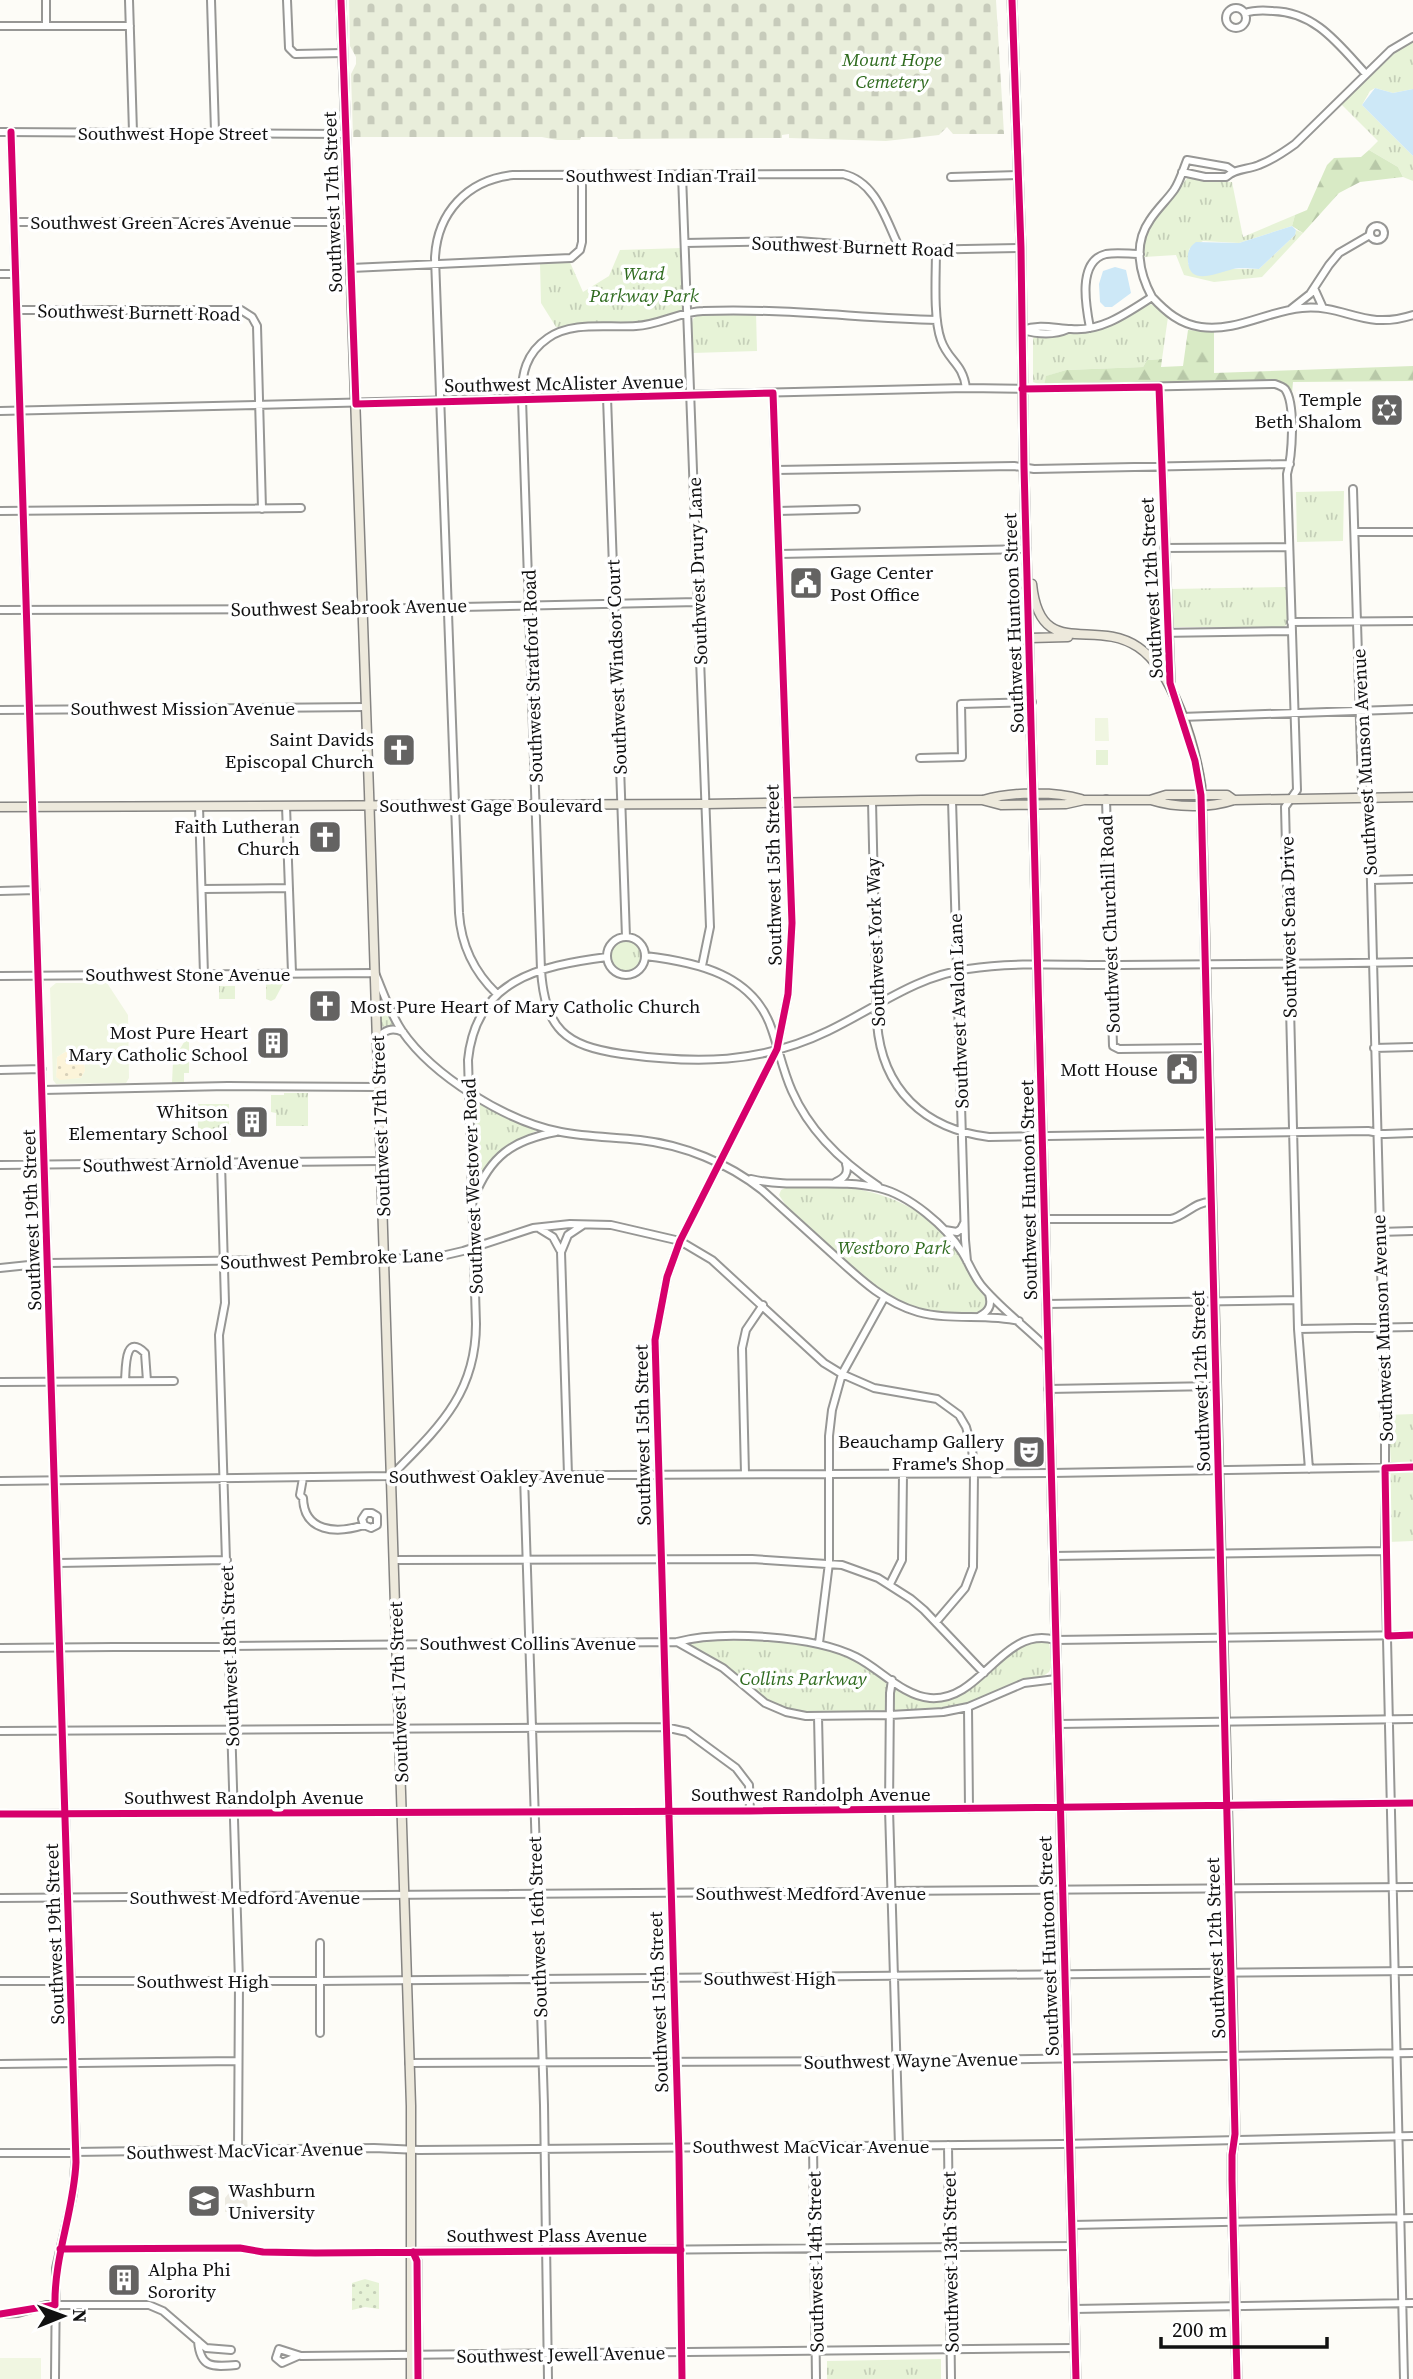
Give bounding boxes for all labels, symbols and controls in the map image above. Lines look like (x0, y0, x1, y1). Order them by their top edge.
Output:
park label: Mount Hope Cemetery (841, 46, 942, 94)
street label: Southwest 17th Street (316, 110, 348, 293)
street label: Southwest Hope Street (78, 120, 269, 146)
street label: Southwest Indian Trail (566, 162, 757, 188)
street label: Southwest Green Acres Avenue (31, 209, 291, 235)
street label: Southwest Burnett Road (751, 229, 955, 263)
park label: Ward Parkway Park (588, 260, 699, 308)
street label: Southwest Burnett Road (37, 297, 241, 327)
street label: Southwest McAlister Avenue (444, 368, 684, 398)
place label: Temple Beth Shalom (1254, 386, 1362, 434)
synagogue icon: Temple Beth Shalom (1368, 391, 1406, 429)
street label: Southwest Drury Lane (681, 477, 713, 665)
street label: Southwest 12th Street (1133, 496, 1169, 679)
street label: Southwest Huntoon Street (996, 512, 1030, 733)
street label: Southwest Windsor Court (599, 558, 633, 775)
place label: Gage Center Post Office (830, 559, 933, 607)
public building icon: Gage Center Post Office (787, 564, 825, 602)
street label: Southwest Stratford Road (515, 569, 549, 783)
street label: Southwest Seabrook Avenue (231, 592, 467, 622)
street label: Southwest Munson Avenue (1345, 648, 1383, 876)
street label: Southwest Mission Avenue (71, 695, 295, 721)
place label: Saint Davids Episcopal Church (225, 726, 374, 774)
church icon: Saint Davids Episcopal Church (380, 731, 418, 769)
street label: Southwest 15th Street (758, 784, 788, 966)
street label: Southwest Gage Boulevard (380, 792, 603, 818)
place label: Faith Lutheran Church (174, 813, 300, 861)
street label: Southwest Churchill Road (1092, 814, 1126, 1033)
church icon: Faith Lutheran Church (306, 818, 344, 856)
street label: Southwest Sena Drive (1273, 836, 1303, 1018)
street label: Southwest York Way (859, 857, 891, 1027)
street label: Southwest Avalon Lane (942, 913, 974, 1109)
street label: Southwest Stone Avenue (86, 961, 290, 987)
church icon: Most Pure Heart of Mary Catholic Church (306, 987, 344, 1025)
place label: Most Pure Heart of Mary Catholic Church (350, 993, 700, 1019)
place label: Most Pure Heart Mary Catholic School (68, 1019, 249, 1067)
building icon: Most Pure Heart Mary Catholic School (254, 1024, 292, 1062)
street label: Southwest 17th Street (364, 1034, 396, 1217)
public building icon: Mott House (1163, 1050, 1201, 1088)
place label: Mott House (1060, 1056, 1158, 1082)
street label: Southwest Westover Road (455, 1077, 489, 1294)
street label: Southwest Huntoon Street (1013, 1079, 1043, 1300)
place label: Whitson Elementary School (68, 1098, 228, 1146)
building icon: Whitson Elementary School (233, 1103, 271, 1141)
street label: Southwest 19th Street (15, 1128, 47, 1311)
street label: Southwest Arnold Avenue (83, 1148, 299, 1178)
street label: Southwest Munson Avenue (1365, 1214, 1399, 1442)
park label: Westboro Park (838, 1234, 950, 1260)
street label: Southwest Pembroke Lane (220, 1241, 444, 1275)
street label: Southwest 12th Street (1184, 1289, 1216, 1472)
street label: Southwest 15th Street (627, 1344, 657, 1526)
place label: Beauchamp Gallery Frame's Shop (838, 1428, 1004, 1476)
theatre icon: Beauchamp Gallery Frame's Shop (1010, 1433, 1048, 1471)
street label: Southwest Oakley Avenue (389, 1463, 605, 1489)
street label: Southwest 18th Street (213, 1564, 245, 1747)
street label: Southwest 17th Street (382, 1600, 414, 1783)
street label: Southwest Collins Avenue (420, 1630, 636, 1656)
park label: Collins Parkway (739, 1665, 868, 1691)
street label: Southwest Randolph Avenue (691, 1781, 931, 1807)
street label: Southwest Randolph Avenue (124, 1784, 364, 1810)
street label: Southwest 16th Street (521, 1835, 553, 2018)
street label: Southwest Huntoon Street (1031, 1835, 1065, 2056)
street label: Southwest 19th Street (38, 1842, 70, 2025)
street label: Southwest 12th Street (1199, 1856, 1231, 2039)
street label: Southwest Medford Avenue (696, 1880, 926, 1906)
street label: Southwest Medford Avenue (130, 1884, 360, 1910)
street label: Southwest 15th Street (642, 1910, 674, 2093)
street label: Southwest High (704, 1965, 836, 1991)
street label: Southwest High (137, 1968, 269, 1994)
street label: Southwest Wayne Avenue (804, 2045, 1018, 2075)
street label: Southwest MacVicar Avenue (693, 2133, 929, 2159)
street label: Southwest MacVicar Avenue (126, 2135, 364, 2165)
street label: Southwest 14th Street (800, 2171, 830, 2353)
street label: Southwest 13th Street (935, 2171, 965, 2353)
place label: Washburn University (228, 2177, 316, 2225)
school or university icon: Washburn University (185, 2182, 223, 2220)
street label: Southwest Plass Avenue (447, 2222, 647, 2248)
place label: Alpha Phi Sorority (148, 2256, 231, 2304)
building icon: Alpha Phi Sorority (105, 2261, 143, 2299)
north arrow (28, 2281, 98, 2351)
scale bar (1161, 2306, 1327, 2350)
text: N (67, 2309, 93, 2323)
text: 200 m (1172, 2315, 1227, 2344)
street label: Southwest Jewell Avenue (456, 2339, 666, 2369)

